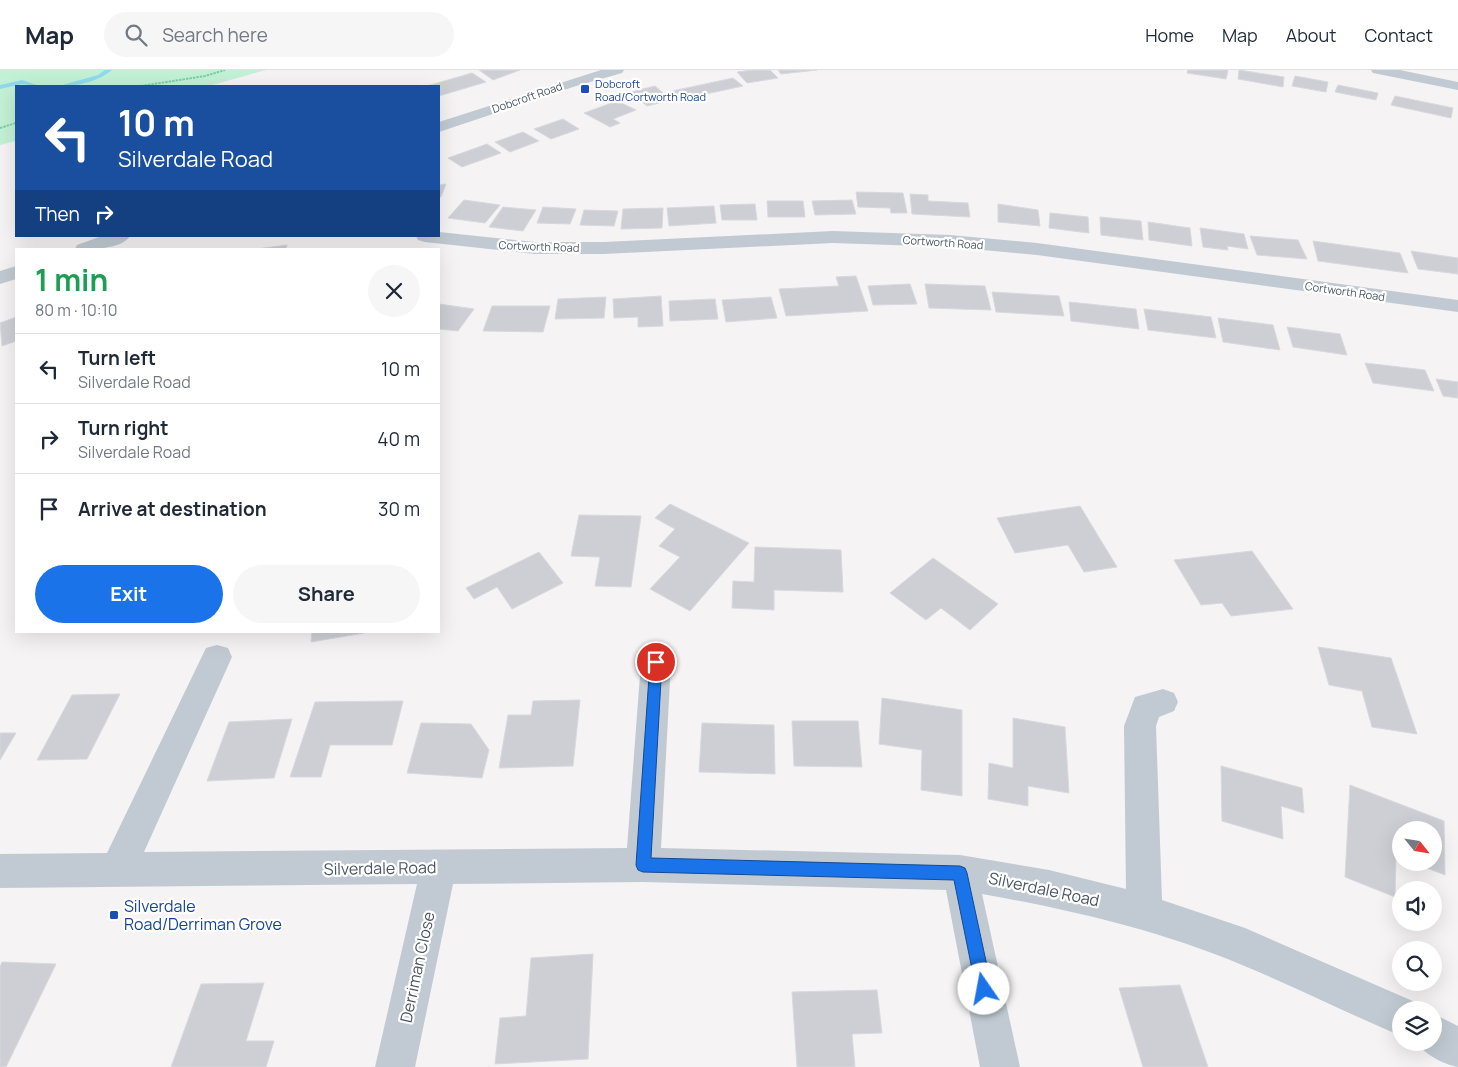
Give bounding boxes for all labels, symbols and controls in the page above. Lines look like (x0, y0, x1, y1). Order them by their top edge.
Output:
search box (104, 12, 454, 57)
text: Map (25, 18, 74, 51)
icon: search (122, 21, 150, 49)
text: Search here (162, 22, 268, 48)
text: Home (1145, 23, 1194, 47)
text: Map (1222, 23, 1258, 47)
text: About (1286, 23, 1336, 47)
text: Contact (1364, 23, 1433, 47)
place label: Dobcroft Road/Cortworth Road (595, 76, 706, 104)
street label: Dobcroft Road (490, 78, 564, 116)
marker: Dobcroft Road/Cortworth Road (579, 83, 591, 95)
text: 10 m (118, 99, 195, 147)
icon: left (35, 105, 100, 170)
text: Silverdale Road (118, 144, 273, 174)
icon: right (90, 200, 118, 228)
text: Then (35, 201, 80, 227)
street label: Cortworth Road (902, 232, 984, 252)
street label: Cortworth Road (498, 237, 580, 255)
text: 1 min (35, 259, 108, 300)
button: close (368, 265, 420, 317)
street label: Cortworth Road (1304, 278, 1386, 304)
text: 80 m · 10:10 (35, 299, 118, 321)
text: Turn left (78, 345, 156, 371)
icon: left (35, 355, 63, 383)
text: 10 m (381, 356, 420, 382)
text: Silverdale Road (78, 371, 191, 393)
text: Turn right (78, 415, 168, 441)
icon: right (35, 425, 63, 453)
text: 40 m (377, 426, 420, 452)
text: Silverdale Road (78, 441, 191, 463)
icon: arrive (35, 495, 63, 523)
text: Arrive at destination (78, 496, 267, 522)
text: 30 m (378, 496, 420, 522)
button: Exit (35, 565, 223, 623)
button: Share (233, 565, 420, 623)
pin (635, 641, 677, 683)
icon: arrive (642, 648, 670, 676)
north arrow (1392, 821, 1442, 871)
map controls (1392, 821, 1442, 1051)
street label: Silverdale Road (323, 856, 437, 880)
street label: Silverdale Road (987, 867, 1101, 911)
button: sound (1392, 881, 1442, 931)
place label: Silverdale Road/Derriman Grove (124, 895, 282, 935)
marker: Silverdale Road/Derriman Grove (108, 909, 120, 921)
street label: Derriman Close (395, 910, 439, 1024)
button: search (1392, 941, 1442, 991)
position arrow (957, 962, 1009, 1014)
button: layers (1392, 1001, 1442, 1051)

